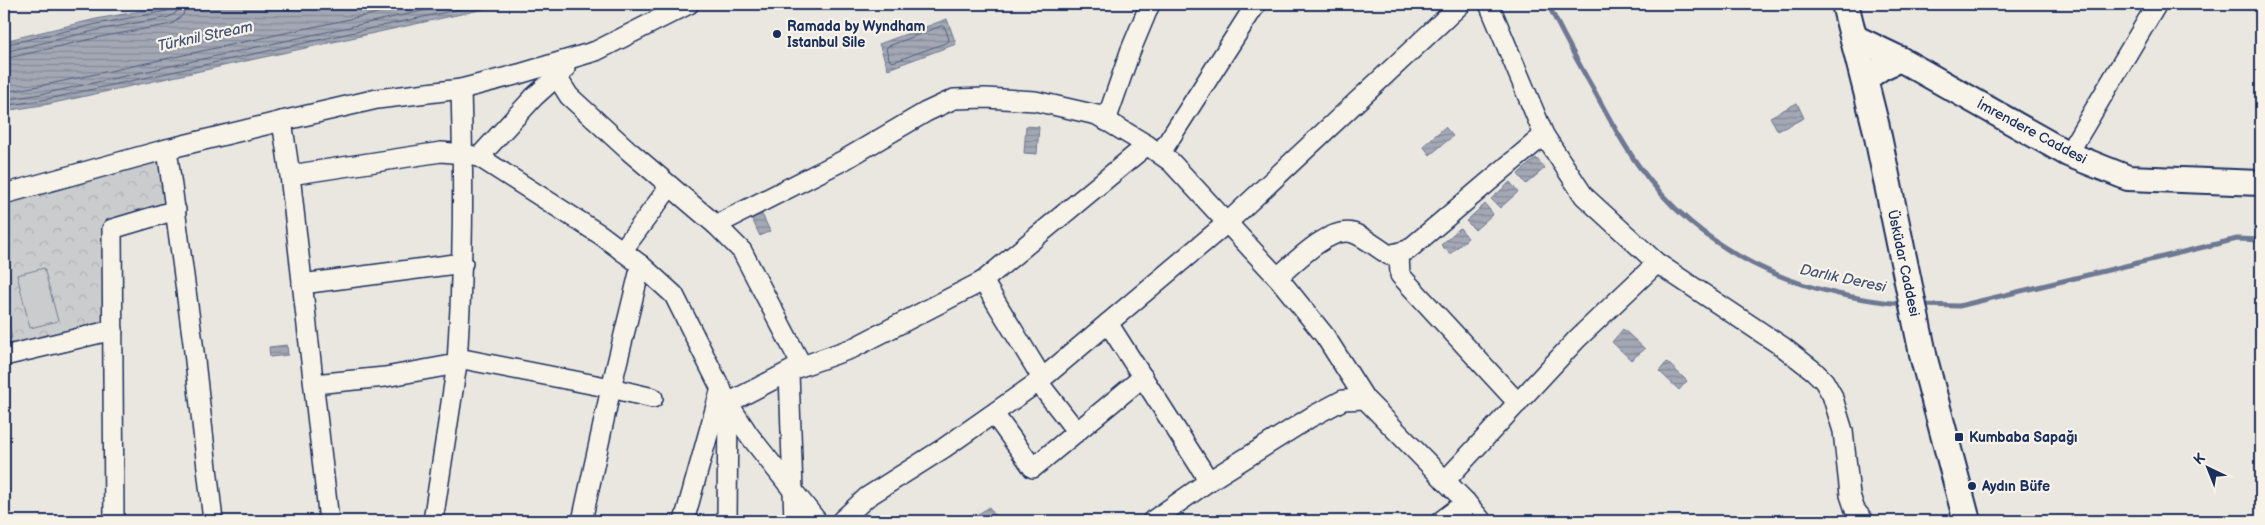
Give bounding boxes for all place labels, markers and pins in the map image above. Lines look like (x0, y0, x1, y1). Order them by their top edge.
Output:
place label: Ramada by Wyndham Istanbul Sile (787, 18, 926, 51)
marker: Ramada by Wyndham Istanbul Sile (771, 28, 783, 40)
place label: Kumbaba Sapağı (1969, 429, 2078, 446)
marker: Kumbaba Sapağı (1953, 431, 1965, 443)
place label: Aydın Büfe (1981, 478, 2050, 495)
marker: Aydın Büfe (1966, 480, 1978, 492)

